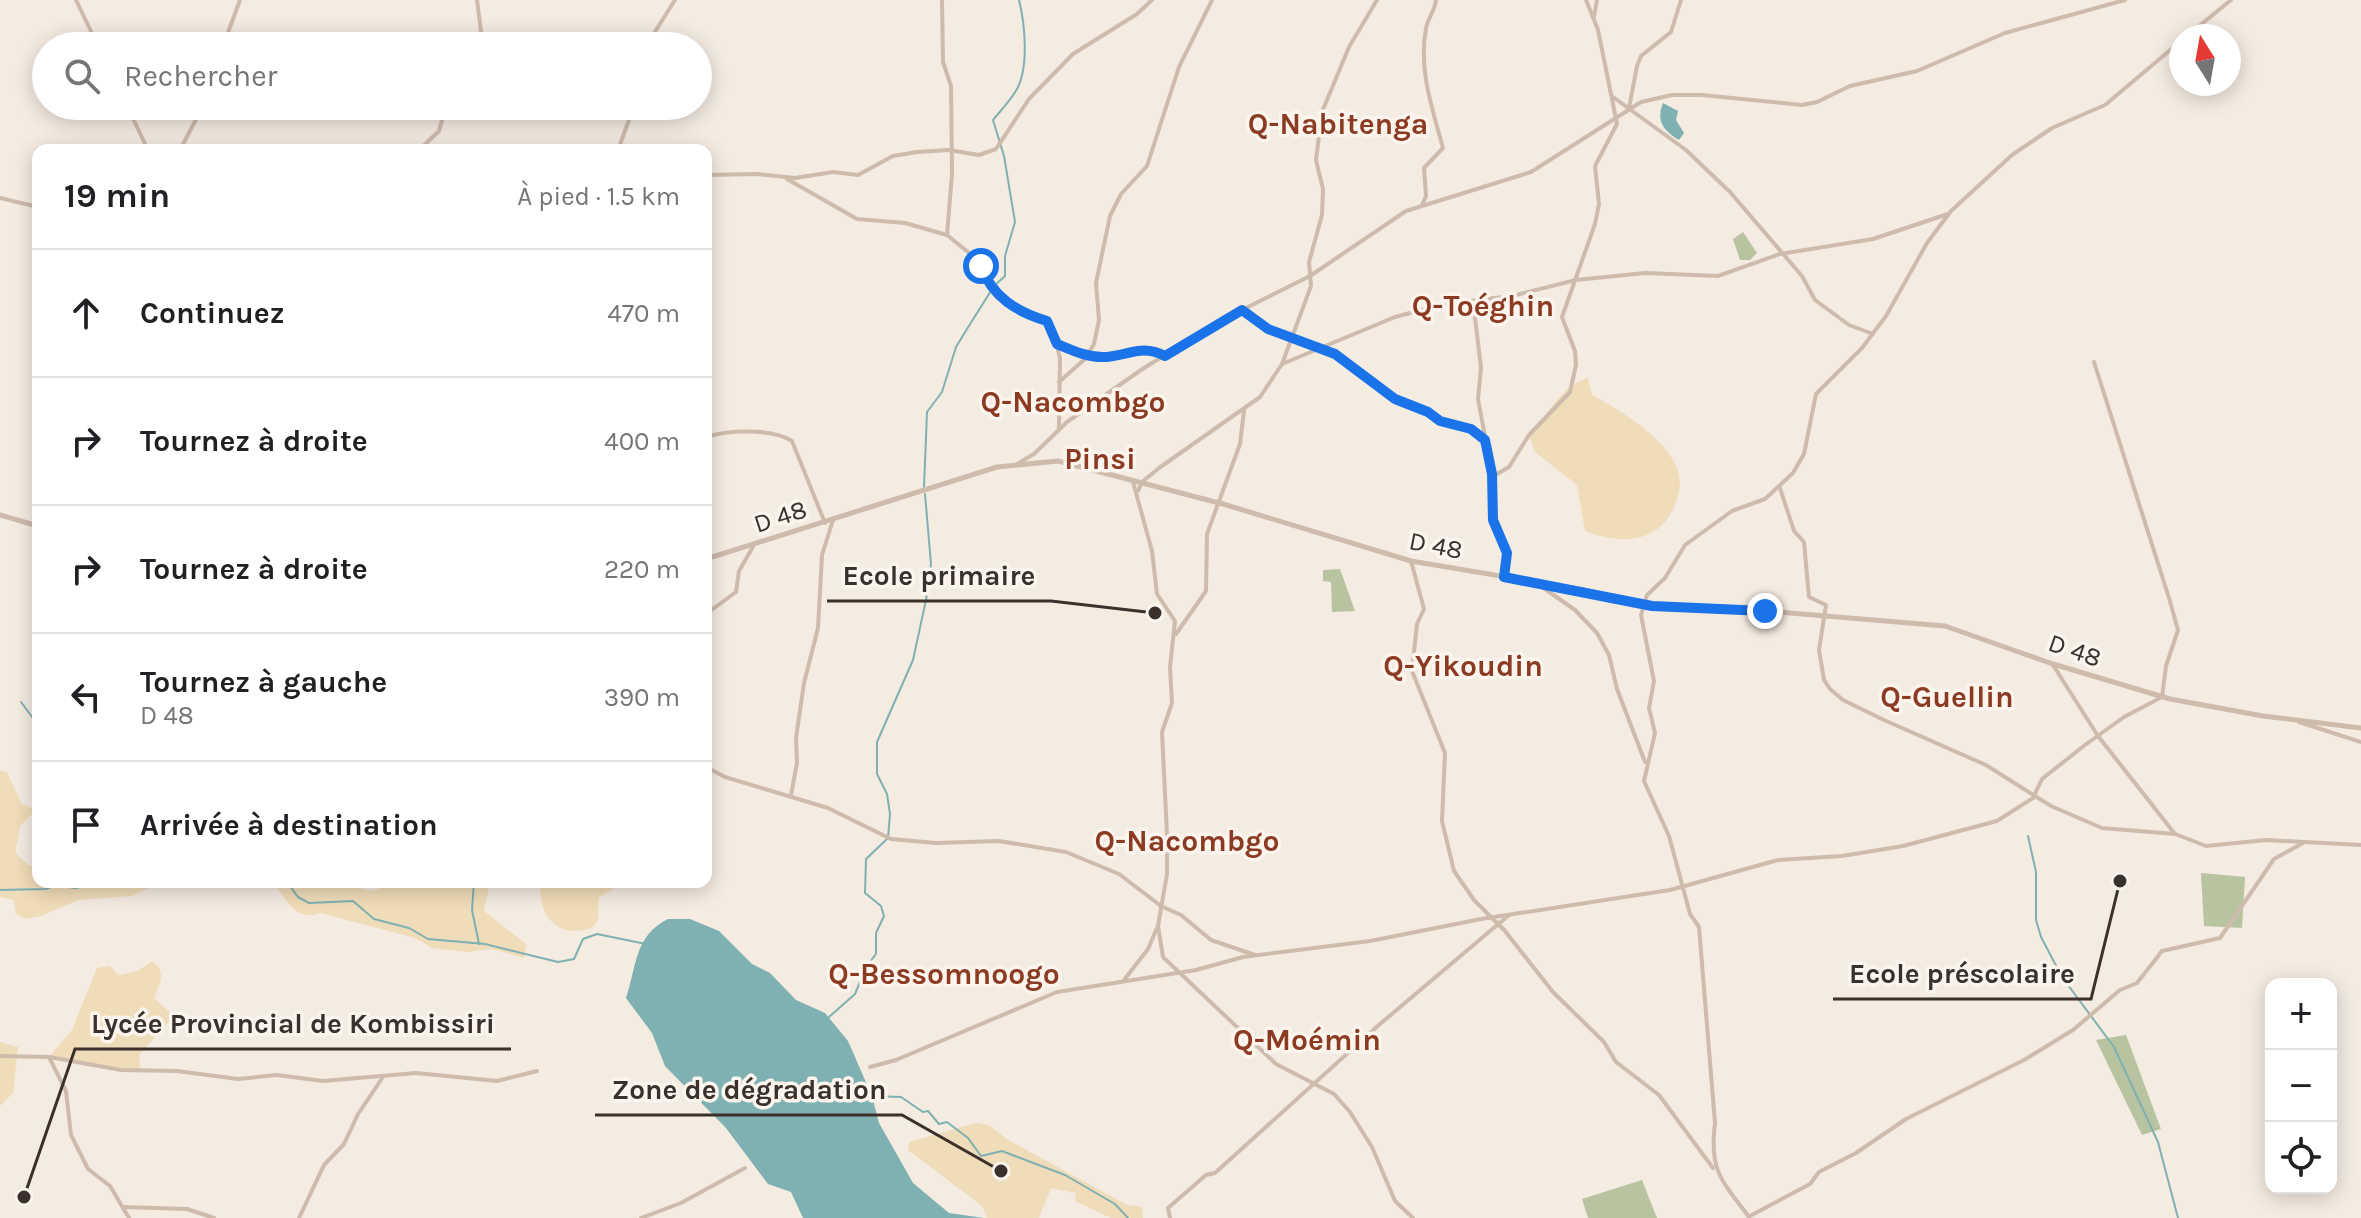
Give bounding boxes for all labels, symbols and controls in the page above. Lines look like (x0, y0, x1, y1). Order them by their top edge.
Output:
north arrow (2169, 24, 2241, 96)
search box (32, 32, 712, 120)
icon: search (60, 54, 104, 98)
text: Rechercher (124, 58, 277, 94)
district label: Q-Nabitenga (1248, 106, 1428, 142)
text: 19 min (64, 176, 170, 216)
text: À pied · 1.5 km (517, 181, 680, 212)
route start (963, 248, 999, 284)
district label: Q-Toéghin (1412, 288, 1554, 324)
icon: ahead (64, 291, 108, 335)
text: Continuez (140, 295, 285, 331)
text: 470 m (607, 298, 680, 329)
district label: Q-Nacombgo (980, 384, 1166, 420)
icon: right (64, 419, 108, 463)
text: Tournez à droite (140, 423, 368, 459)
text: 400 m (604, 426, 680, 457)
district label: Pinsi (1064, 441, 1136, 477)
street label: D 48 (750, 493, 811, 540)
street label: D 48 (1407, 525, 1465, 566)
icon: right (64, 547, 108, 591)
callout: Ecole primaire (827, 549, 1051, 601)
text: Tournez à droite (140, 551, 368, 587)
text: 220 m (604, 554, 680, 585)
text: Ecole primaire (843, 559, 1035, 592)
route end (1747, 593, 1783, 629)
street label: D 48 (2044, 627, 2105, 674)
district label: Q-Yikoudin (1383, 648, 1543, 684)
text: Tournez à gauche (140, 664, 387, 700)
icon: left (64, 675, 108, 719)
district label: Q-Guellin (1880, 679, 2014, 715)
text: 390 m (604, 682, 680, 713)
text: D 48 (140, 700, 194, 731)
icon: arrive (64, 803, 108, 847)
text: Arrivée à destination (140, 807, 438, 843)
district label: Q-Nacombgo (1094, 823, 1280, 859)
callout: Ecole préscolaire (1833, 947, 2091, 999)
district label: Q-Bessomnoogo (828, 956, 1060, 992)
text: Ecole préscolaire (1849, 957, 2075, 990)
map controls (2265, 978, 2337, 1194)
button: + (2265, 978, 2337, 1050)
callout: Lycée Provincial de Kombissiri (75, 997, 511, 1049)
text: Lycée Provincial de Kombissiri (91, 1007, 495, 1040)
district label: Q-Moémin (1233, 1022, 1381, 1058)
button: − (2265, 1050, 2337, 1122)
callout: Zone de dégradation (595, 1063, 902, 1115)
text: Zone de dégradation (612, 1073, 886, 1106)
button: locate (2265, 1122, 2337, 1194)

